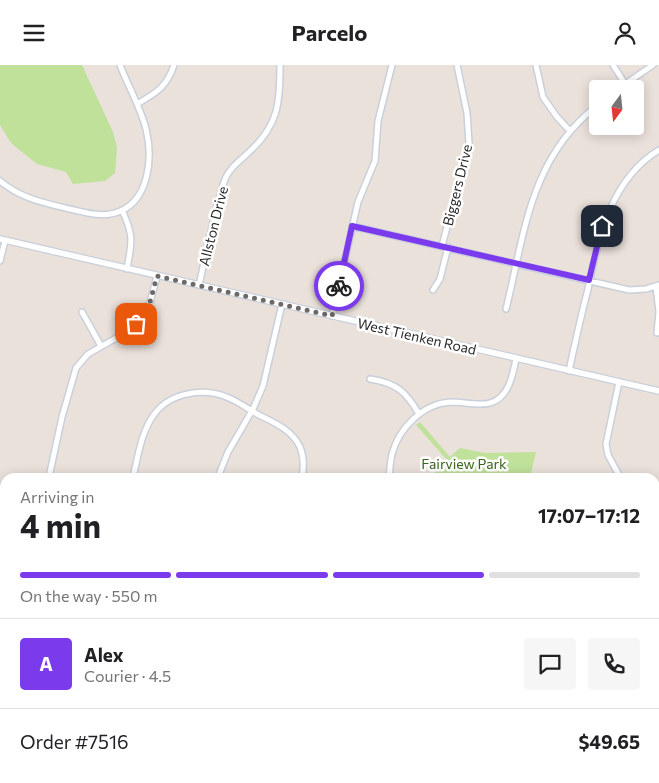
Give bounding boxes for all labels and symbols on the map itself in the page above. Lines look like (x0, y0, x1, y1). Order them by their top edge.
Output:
north arrow (589, 80, 644, 135)
street label: Biggers Drive (439, 143, 475, 227)
street label: Allston Drive (195, 184, 231, 268)
pin (581, 205, 623, 247)
courier (314, 261, 364, 311)
pin (115, 303, 157, 345)
street label: West Tienken Road (356, 314, 478, 358)
park label: Fairview Park (421, 455, 507, 472)

